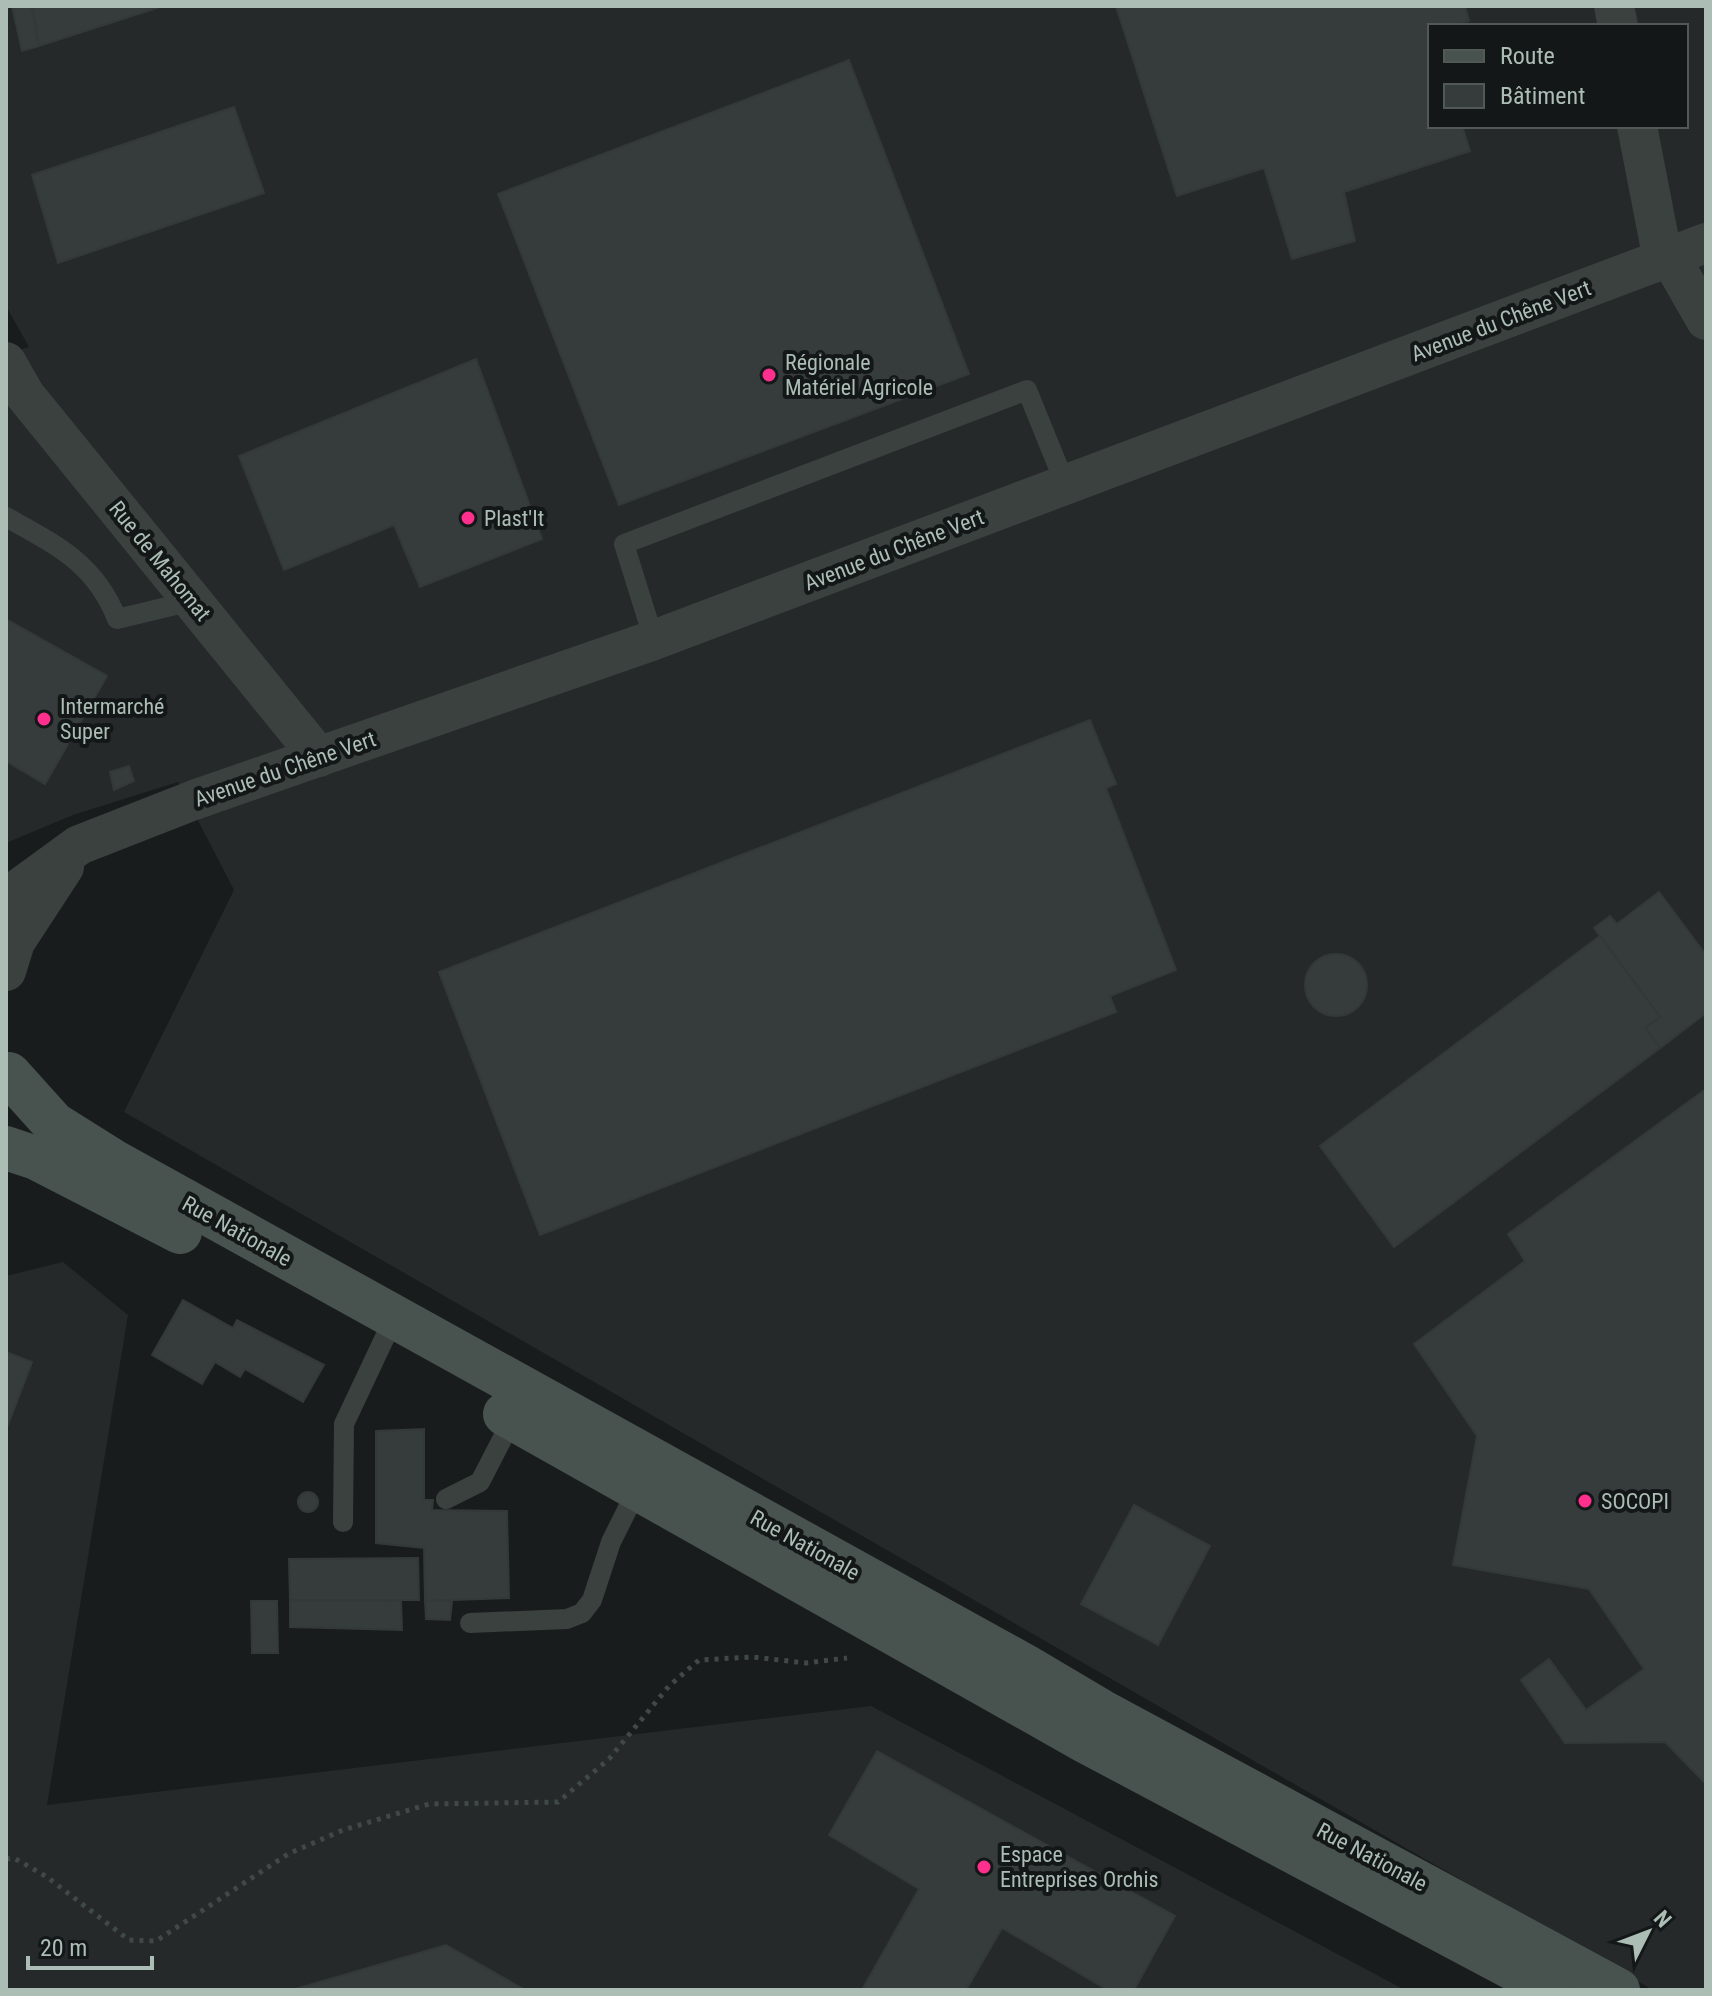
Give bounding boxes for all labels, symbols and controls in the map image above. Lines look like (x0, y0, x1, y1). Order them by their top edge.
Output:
legend (1428, 24, 1688, 128)
text: Route (1500, 42, 1555, 70)
text: Bâtiment (1500, 82, 1585, 110)
street label: Avenue du Chêne Vert (1408, 275, 1594, 367)
place label: Régionale Matériel Agricole (785, 350, 933, 400)
marker: Régionale Matériel Agricole (760, 366, 778, 384)
street label: Rue de Mahomat (104, 496, 216, 626)
street label: Avenue du Chêne Vert (801, 504, 987, 596)
place label: Plast'It (484, 506, 544, 531)
marker: Plast'It (459, 509, 477, 527)
place label: Intermarché Super (60, 694, 164, 744)
marker: Intermarché Super (35, 710, 53, 728)
street label: Avenue du Chêne Vert (191, 726, 379, 812)
street label: Rue Nationale (178, 1191, 296, 1271)
place label: SOCOPI (1601, 1489, 1669, 1514)
marker: SOCOPI (1576, 1492, 1594, 1510)
street label: Rue Nationale (746, 1505, 864, 1585)
street label: Rue Nationale (1313, 1818, 1431, 1896)
place label: Espace Entreprises Orchis (1000, 1842, 1159, 1892)
marker: Espace Entreprises Orchis (975, 1858, 993, 1876)
north arrow (1608, 1892, 1688, 1972)
text: N (1649, 1906, 1676, 1932)
scale bar (28, 1920, 152, 1970)
text: 20 m (40, 1934, 87, 1962)

